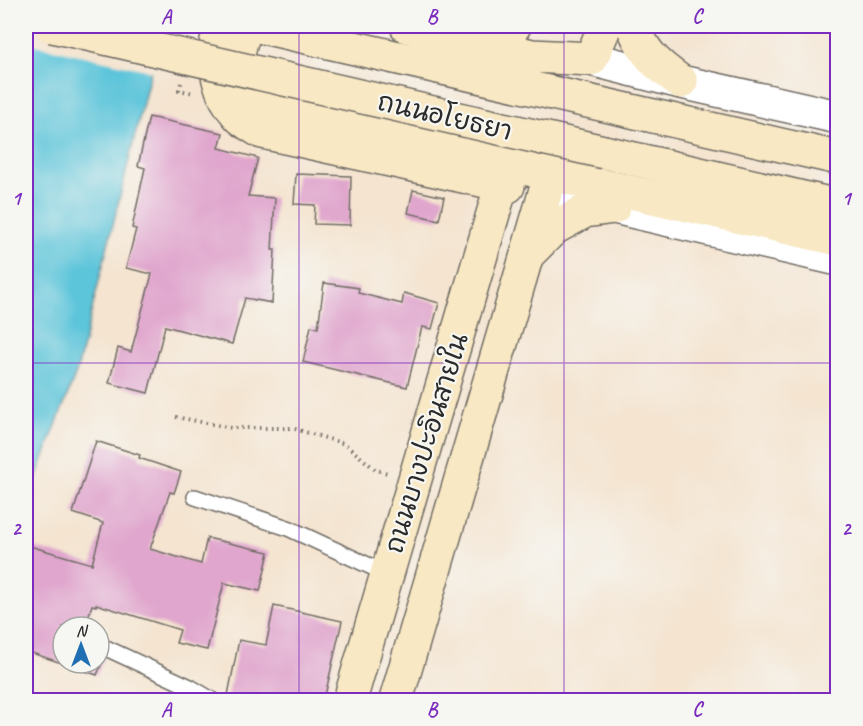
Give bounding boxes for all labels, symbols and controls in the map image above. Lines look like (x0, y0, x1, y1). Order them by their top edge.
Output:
text: A (161, 4, 173, 29)
text: B (427, 4, 439, 29)
text: C (692, 4, 704, 29)
street label: ถนนอโยธยา (374, 85, 515, 148)
text: 1 (12, 186, 23, 211)
text: 1 (842, 186, 853, 211)
street label: ถนนบางปะอินสายใน (377, 329, 476, 557)
text: 2 (12, 516, 23, 541)
text: 2 (842, 516, 853, 541)
north arrow (51, 615, 111, 675)
text: N (76, 621, 89, 641)
text: A (161, 697, 173, 722)
text: B (427, 697, 439, 722)
text: C (692, 697, 704, 722)

